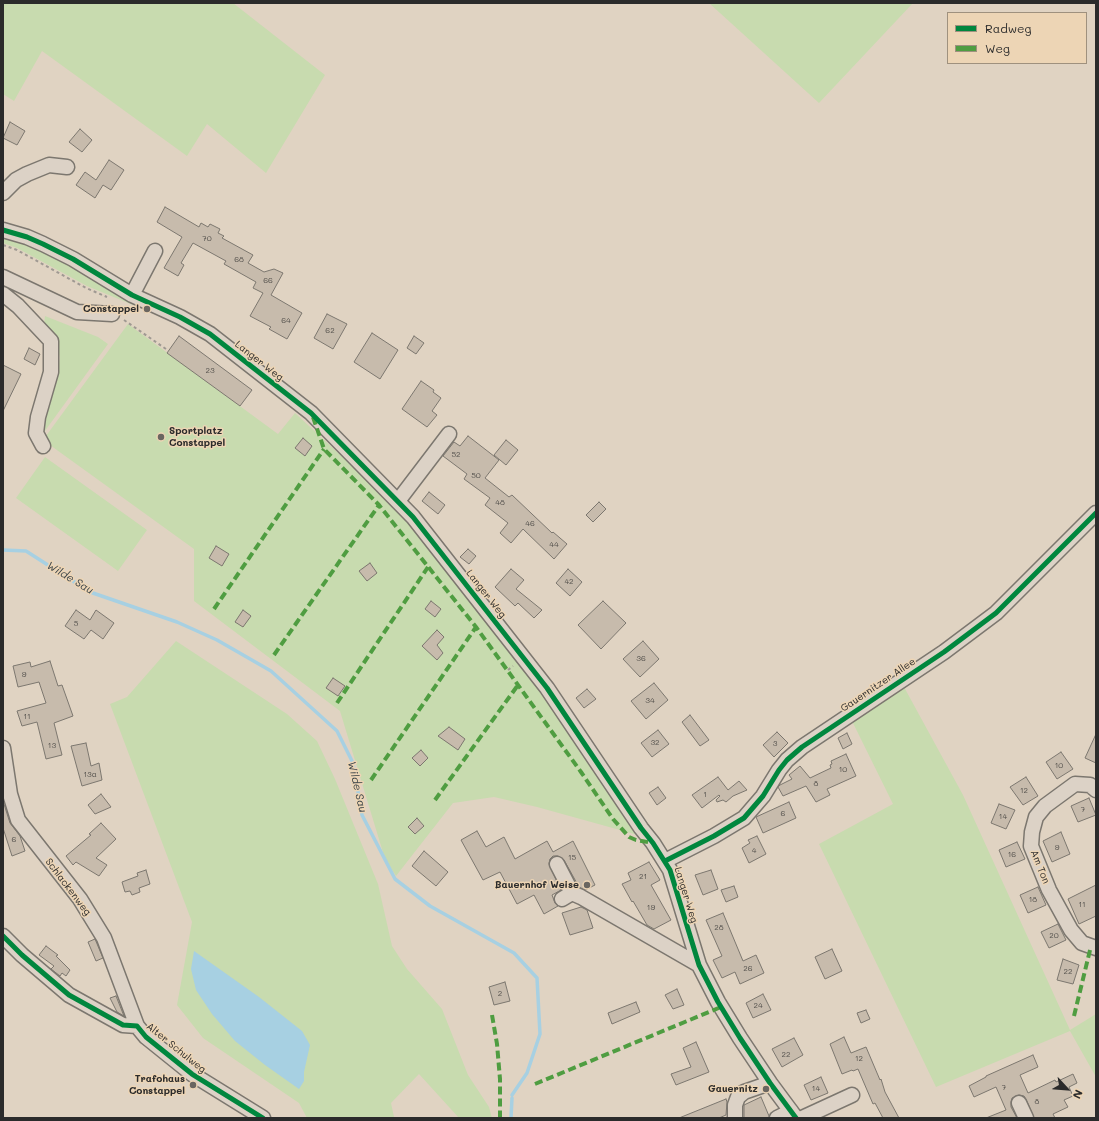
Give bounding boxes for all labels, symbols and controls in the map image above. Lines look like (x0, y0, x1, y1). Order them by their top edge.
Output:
legend (947, 12, 1087, 64)
text: Radweg (985, 20, 1031, 36)
text: Weg (985, 40, 1010, 56)
house number: 70 (202, 234, 212, 244)
house number: 68 (234, 255, 244, 265)
house number: 66 (263, 276, 273, 286)
place label: Constappel (83, 303, 139, 315)
marker: Constappel (142, 304, 152, 314)
house number: 64 (281, 316, 291, 326)
house number: 62 (325, 326, 335, 336)
street label: Langer Weg (232, 338, 286, 384)
house number: 23 (205, 366, 215, 376)
place label: Sportplatz Constappel (169, 425, 225, 448)
marker: Sportplatz Constappel (156, 432, 166, 442)
house number: 52 (451, 450, 461, 460)
house number: 50 (471, 471, 481, 481)
house number: 48 (495, 498, 505, 508)
house number: 46 (525, 519, 535, 529)
house number: 44 (549, 540, 559, 550)
water label: Wilde Sau (44, 559, 96, 597)
street label: Langer Weg (463, 567, 509, 621)
house number: 42 (564, 577, 574, 587)
house number: 5 (74, 619, 78, 629)
house number: 36 (636, 654, 646, 664)
street label: Gauernitzer Allee (838, 656, 918, 714)
house number: 9 (22, 670, 26, 680)
house number: 34 (645, 696, 655, 706)
house number: 11 (23, 712, 31, 722)
house number: 32 (650, 738, 660, 748)
house number: 3 (773, 739, 777, 749)
house number: 13 (48, 741, 56, 751)
water label: Wilde Sau (345, 760, 369, 814)
house number: 10 (1055, 761, 1063, 771)
house number: 10 (839, 765, 847, 775)
house number: 13a (83, 770, 97, 780)
house number: 8 (814, 779, 818, 789)
house number: 12 (1020, 786, 1028, 796)
house number: 1 (703, 790, 707, 800)
house number: 7 (1081, 805, 1085, 815)
house number: 6 (781, 809, 785, 819)
house number: 14 (999, 812, 1007, 822)
house number: 6 (12, 835, 16, 845)
house number: 9 (1055, 843, 1059, 853)
house number: 4 (752, 846, 756, 856)
street label: Am Ton (1028, 848, 1052, 886)
house number: 16 (1008, 850, 1016, 860)
house number: 15 (568, 853, 576, 863)
street label: Schlackenweg (43, 856, 93, 918)
street label: Langer Weg (672, 866, 700, 924)
house number: 21 (639, 872, 647, 882)
place label: Bauernhof Weise (495, 879, 579, 891)
marker: Bauernhof Weise (582, 880, 592, 890)
house number: 18 (1029, 895, 1037, 905)
house number: 11 (1078, 900, 1086, 910)
house number: 19 (647, 903, 655, 913)
house number: 28 (714, 923, 724, 933)
house number: 20 (1049, 931, 1059, 941)
house number: 26 (743, 964, 753, 974)
house number: 22 (1064, 967, 1072, 977)
house number: 2 (498, 989, 502, 999)
house number: 24 (753, 1001, 763, 1011)
street label: Alter Schulweg (144, 1020, 208, 1076)
house number: 22 (782, 1050, 790, 1060)
house number: 12 (855, 1054, 863, 1064)
north arrow (1047, 1069, 1087, 1109)
place label: Trafohaus Constappel (129, 1073, 185, 1096)
marker: Trafohaus Constappel (188, 1080, 198, 1090)
place label: Gauernitz (708, 1083, 758, 1095)
house number: 7 (1002, 1083, 1006, 1093)
marker: Gauernitz (761, 1084, 771, 1094)
house number: 14 (812, 1084, 820, 1094)
text: N (1070, 1087, 1087, 1102)
house number: 8 (1035, 1097, 1039, 1107)

